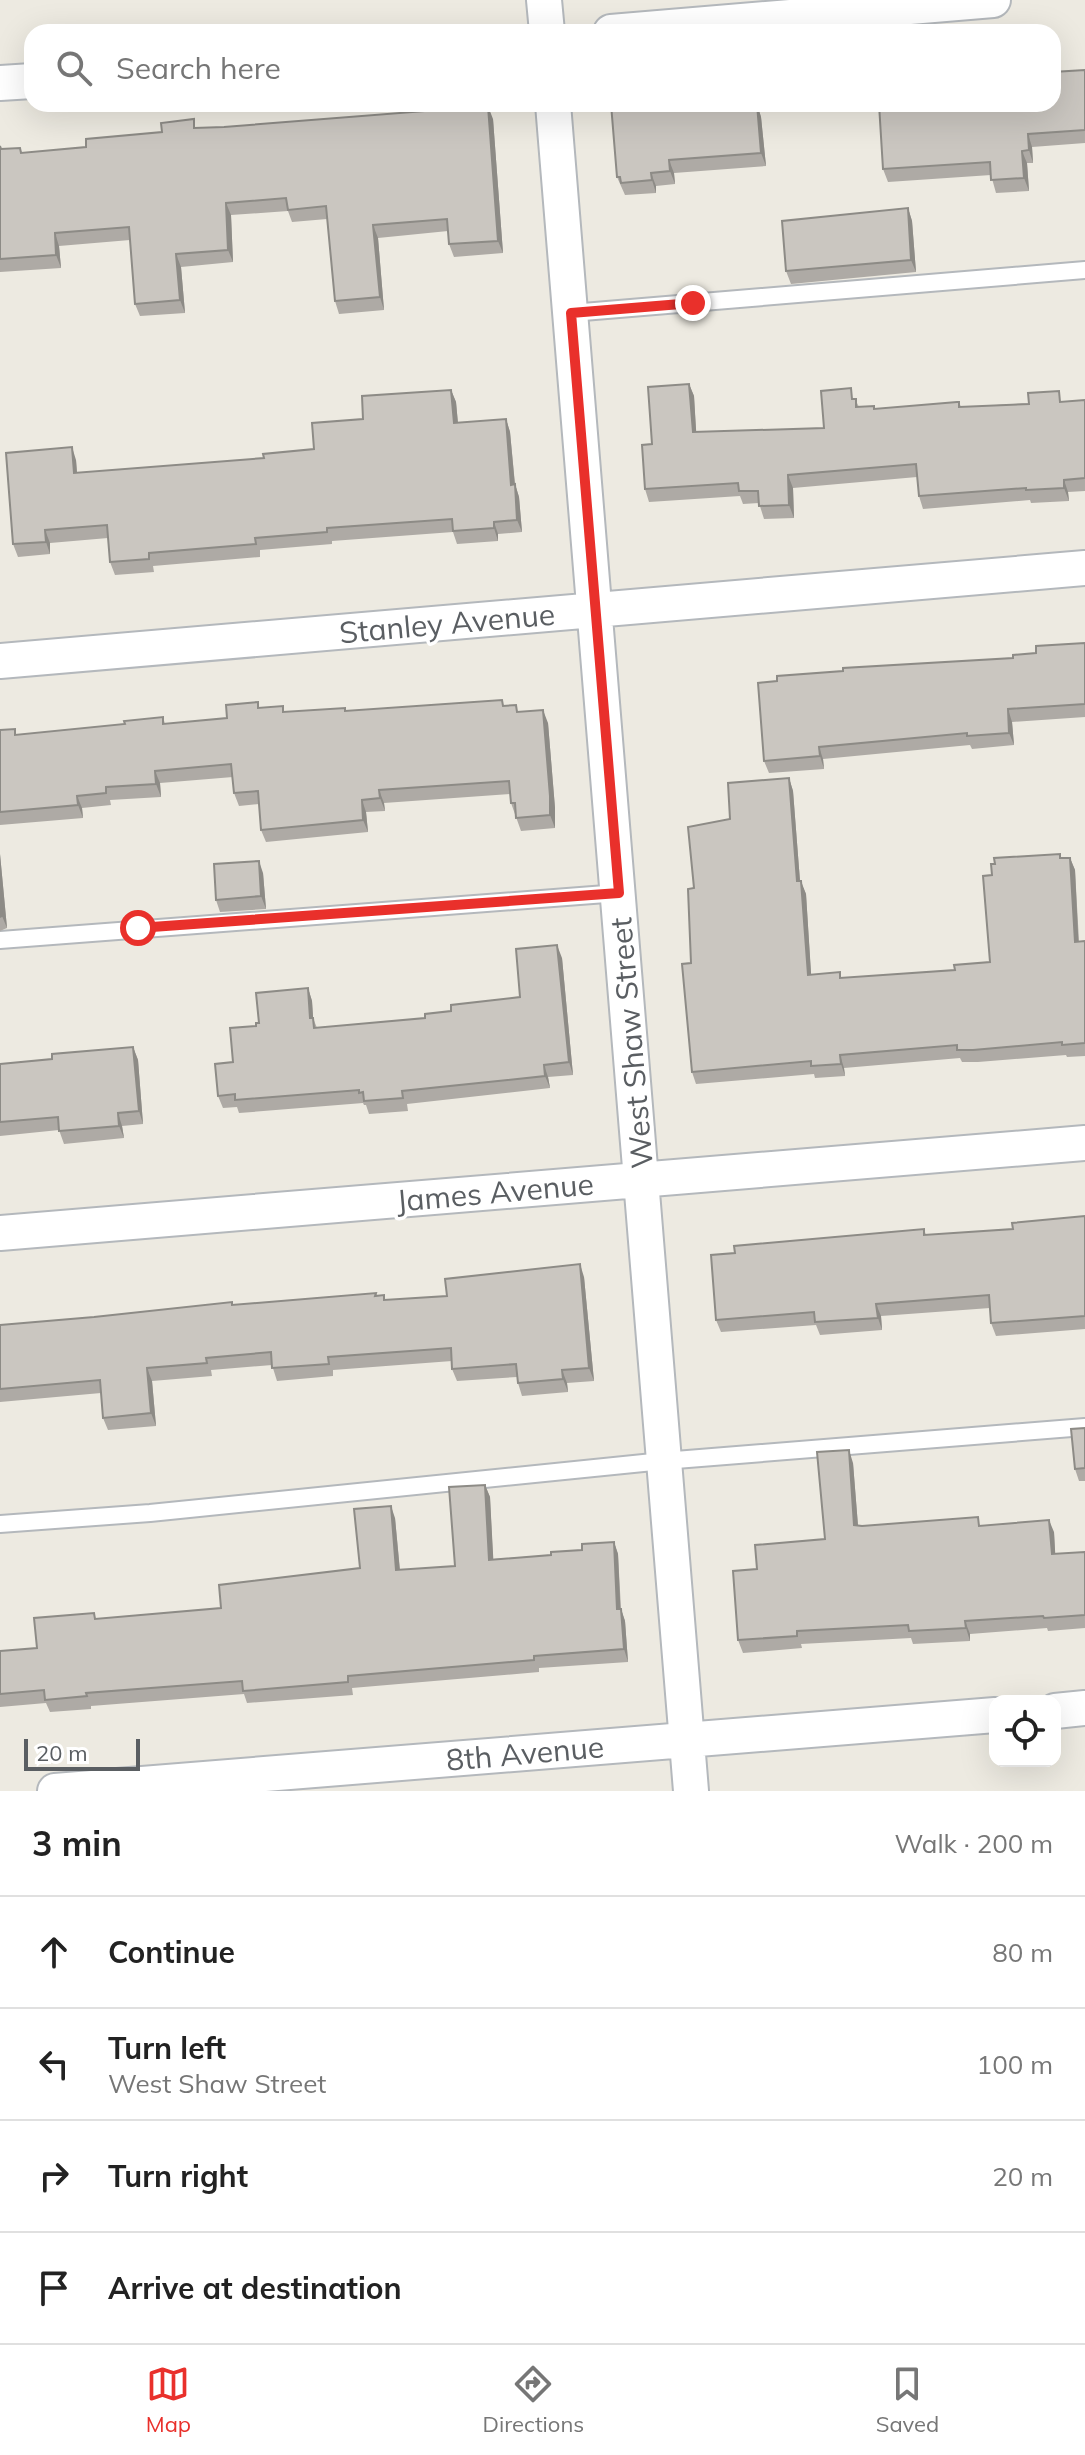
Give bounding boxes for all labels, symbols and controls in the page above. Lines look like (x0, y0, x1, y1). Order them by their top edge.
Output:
search box (24, 24, 1061, 112)
icon: search (52, 46, 96, 90)
text: Search here (116, 49, 281, 87)
route end (675, 285, 711, 321)
street label: Stanley Avenue (338, 595, 556, 651)
route start (120, 910, 156, 946)
street label: West Shaw Street (601, 916, 661, 1170)
street label: James Avenue (395, 1164, 595, 1220)
map controls (989, 1695, 1061, 1767)
button: locate (989, 1695, 1061, 1767)
street label: 8th Avenue (444, 1727, 606, 1779)
scale bar (24, 1735, 140, 1771)
text: 20 m (36, 1739, 87, 1767)
text: 3 min (32, 1822, 122, 1865)
text: Walk · 200 m (894, 1827, 1053, 1860)
icon: ahead (32, 1930, 76, 1974)
text: Continue (108, 1933, 235, 1971)
text: 80 m (992, 1936, 1053, 1969)
text: Turn left (108, 2029, 226, 2067)
icon: left (32, 2042, 76, 2086)
text: 100 m (977, 2048, 1053, 2081)
text: West Shaw Street (108, 2067, 326, 2100)
icon: right (32, 2154, 76, 2198)
text: Turn right (108, 2157, 248, 2195)
text: 20 m (992, 2160, 1053, 2193)
icon: arrive (32, 2266, 76, 2310)
text: Arrive at destination (108, 2269, 402, 2307)
tab: Map (146, 2362, 191, 2438)
tab: Directions (483, 2362, 584, 2438)
tab: Saved (876, 2362, 939, 2438)

